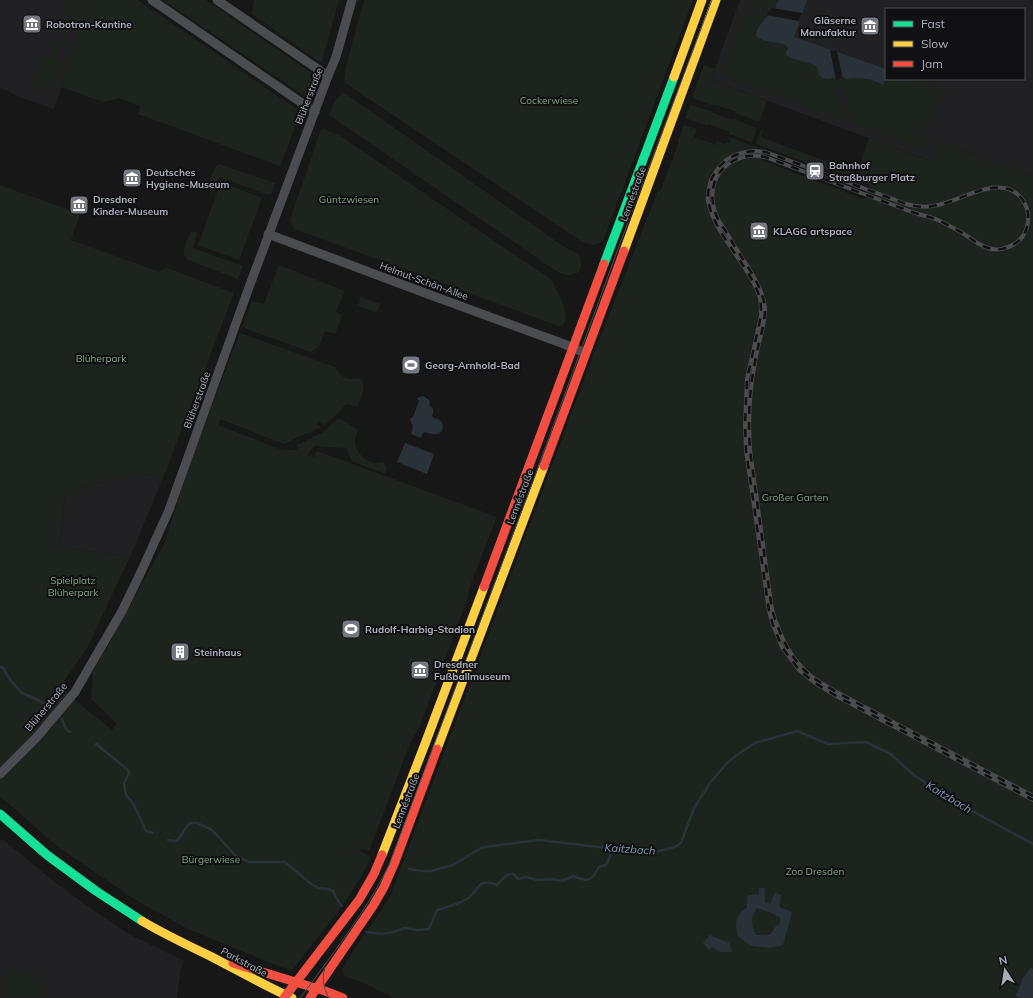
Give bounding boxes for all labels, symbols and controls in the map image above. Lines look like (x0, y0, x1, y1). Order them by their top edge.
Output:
legend (885, 8, 1025, 80)
museum icon: Robotron-Kantine (21, 13, 43, 35)
place label: Gläserne Manufaktur (800, 14, 857, 39)
museum icon: Gläserne Manufaktur (859, 15, 881, 37)
text: Fast (921, 16, 945, 31)
place label: Robotron-Kantine (46, 18, 132, 31)
text: Slow (921, 36, 949, 51)
text: Jam (921, 56, 943, 71)
street label: Blüherstraße (292, 66, 326, 126)
park label: Cockerwiese (520, 94, 578, 107)
place label: Bahnhof Straßburger Platz (829, 159, 915, 184)
station icon: Bahnhof Straßburger Platz (804, 160, 826, 182)
street label: Lennéstraße (617, 165, 649, 223)
place label: Deutsches Hygiene-Museum (146, 166, 230, 191)
museum icon: Deutsches Hygiene-Museum (121, 167, 143, 189)
place label: Dresdner Kinder-Museum (93, 193, 168, 218)
park label: Güntzwiesen (319, 193, 379, 206)
museum icon: Dresdner Kinder-Museum (68, 194, 90, 216)
museum icon: KLAGG artspace (748, 220, 770, 242)
place label: KLAGG artspace (773, 225, 853, 238)
street label: Helmut-Schön-Allee (378, 259, 470, 303)
park label: Blüherpark (76, 352, 127, 365)
sports icon: Georg-Arnhold-Bad (400, 354, 422, 376)
place label: Georg-Arnhold-Bad (425, 359, 520, 372)
street label: Blüherstraße (181, 370, 213, 430)
street label: Lennéstraße (504, 468, 536, 526)
park label: Großer Garten (762, 491, 828, 504)
park label: Spielplatz Blüherpark (48, 574, 99, 599)
sports icon: Rudolf-Harbig-Stadion (340, 618, 362, 640)
place label: Rudolf-Harbig-Stadion (365, 623, 475, 636)
building icon: Steinhaus (169, 641, 191, 663)
place label: Steinhaus (194, 646, 241, 659)
place label: Dresdner Fußballmuseum (434, 658, 510, 683)
museum icon: Dresdner Fußballmuseum (409, 659, 431, 681)
street label: Blüherstraße (22, 680, 70, 734)
street label: Lennéstraße (390, 772, 422, 830)
water label: Kaitzbach (924, 778, 974, 816)
water label: Kaitzbach (604, 840, 656, 858)
park label: Bürgerwiese (182, 853, 240, 866)
park label: Zoo Dresden (786, 865, 844, 878)
street label: Parkstraße (219, 944, 269, 980)
north arrow (985, 950, 1025, 990)
text: N (997, 953, 1008, 968)

